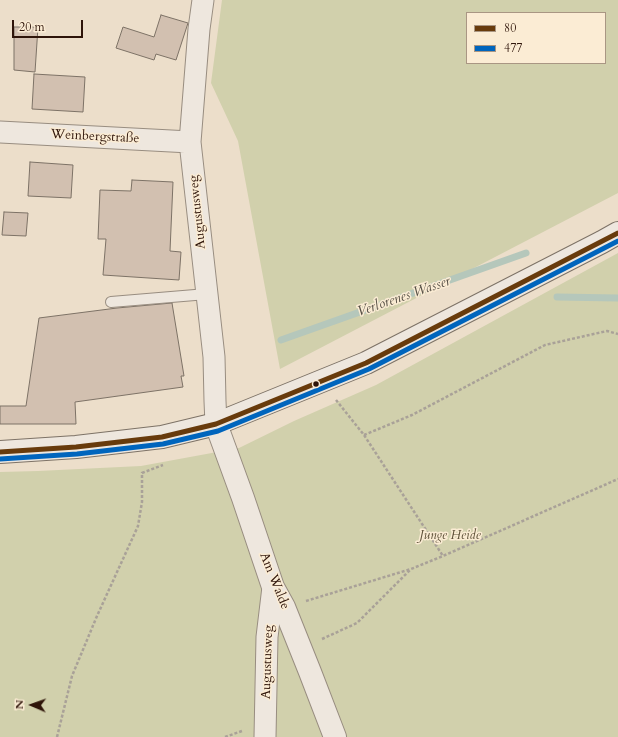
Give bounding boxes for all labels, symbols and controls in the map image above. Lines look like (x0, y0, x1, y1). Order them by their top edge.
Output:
scale bar (14, 12, 85, 38)
legend (466, 12, 606, 64)
text: 20 m (19, 19, 45, 35)
text: 80 (504, 20, 516, 36)
text: 477 (504, 40, 522, 56)
street label: Weinbergstraße (50, 127, 140, 147)
street label: Augustusweg (186, 174, 210, 250)
water label: Verlorenes Wasser (355, 273, 453, 321)
unlabelled marker (311, 379, 321, 389)
park label: Junge Heide (419, 528, 481, 544)
street label: Am Walde (256, 550, 292, 612)
street label: Augustusweg (259, 625, 277, 699)
north arrow (12, 685, 52, 725)
text: N (12, 700, 27, 710)

